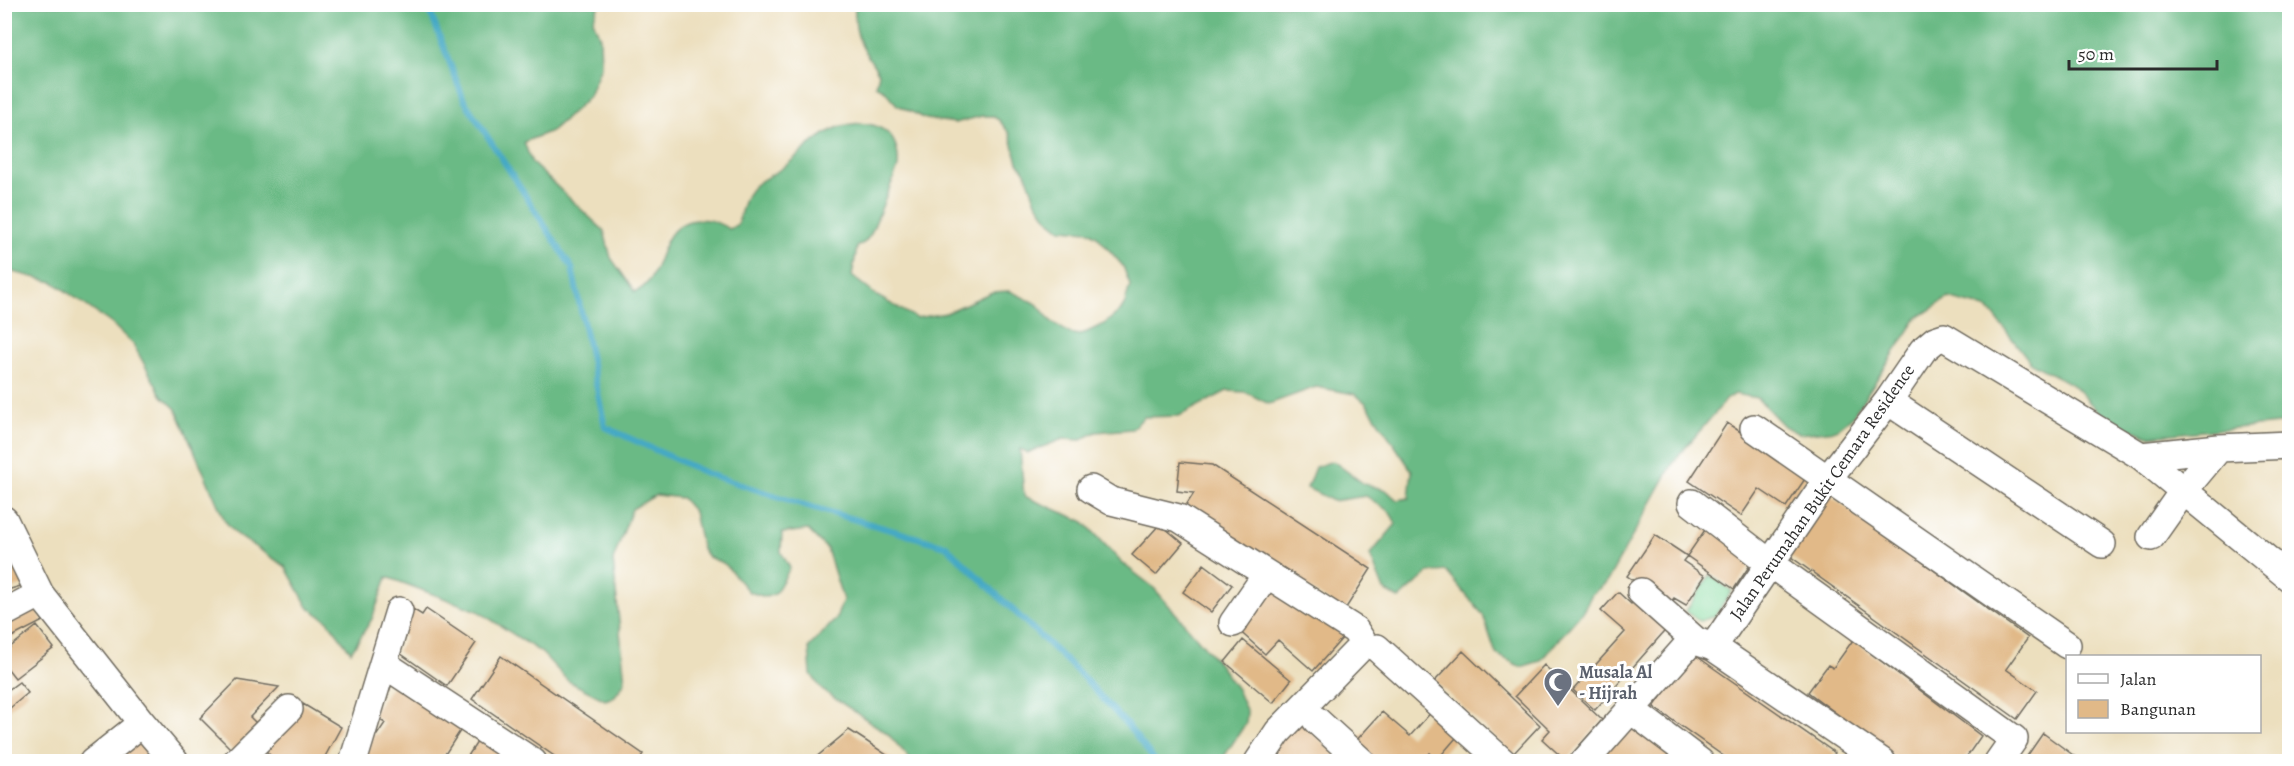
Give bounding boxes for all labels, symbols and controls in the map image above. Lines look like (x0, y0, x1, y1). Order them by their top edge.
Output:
scale bar (2069, 33, 2218, 71)
text: 50 m (2078, 42, 2114, 66)
street label: Jalan Perumahan Bukit Cemara Residence (1724, 359, 1920, 625)
legend (2066, 655, 2261, 733)
place label: Musala Al - Hijrah (1579, 660, 1652, 705)
mosque icon: Musala Al - Hijrah (1542, 666, 1574, 708)
text: Jalan (2120, 667, 2157, 691)
text: Bangunan (2120, 697, 2196, 721)

